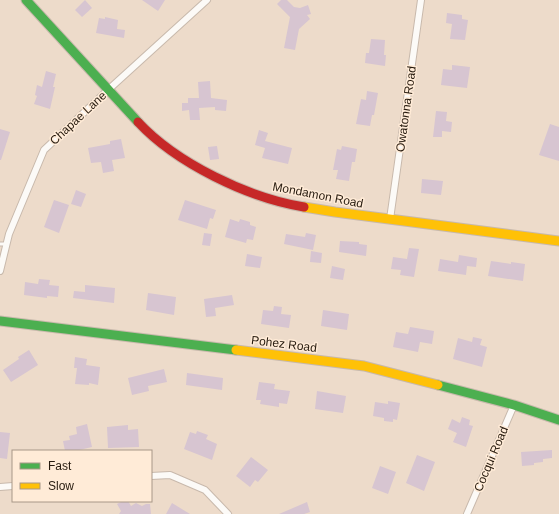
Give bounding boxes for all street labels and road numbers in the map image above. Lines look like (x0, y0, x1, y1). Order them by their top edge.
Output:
street label: Owatonna Road (393, 65, 419, 153)
street label: Chapae Lane (47, 88, 109, 148)
street label: Mondamon Road (271, 179, 365, 211)
street label: Pohez Road (250, 333, 318, 355)
street label: Cocqui Road (471, 424, 511, 494)

